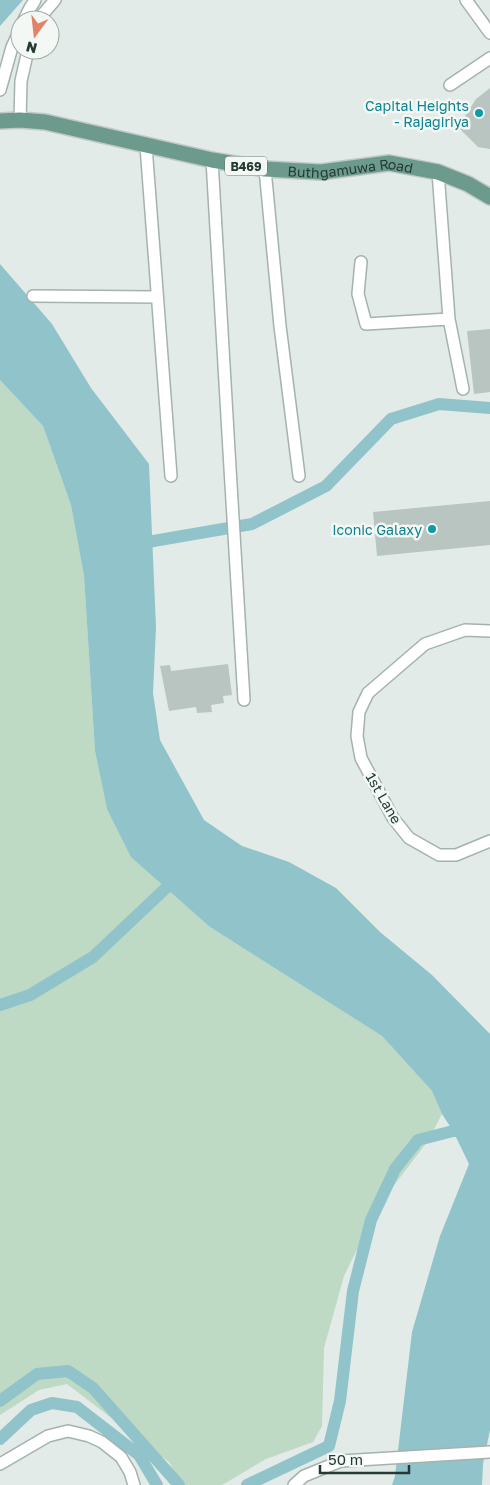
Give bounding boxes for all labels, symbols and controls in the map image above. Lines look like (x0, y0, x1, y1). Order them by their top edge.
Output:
north arrow (10, 10, 60, 60)
text: N (24, 38, 39, 58)
place label: Capital Heights - Rajagiriya (365, 97, 469, 130)
marker: Capital Heights - Rajagiriya (473, 107, 485, 119)
street label: Buthgamuwa Road (287, 155, 415, 181)
road number: B469 (225, 157, 267, 176)
place label: Iconic Galaxy (332, 521, 422, 538)
marker: Iconic Galaxy (426, 523, 438, 535)
street label: 1st Lane (363, 769, 405, 827)
scale bar (320, 1442, 409, 1474)
text: 50 m (328, 1450, 363, 1468)

